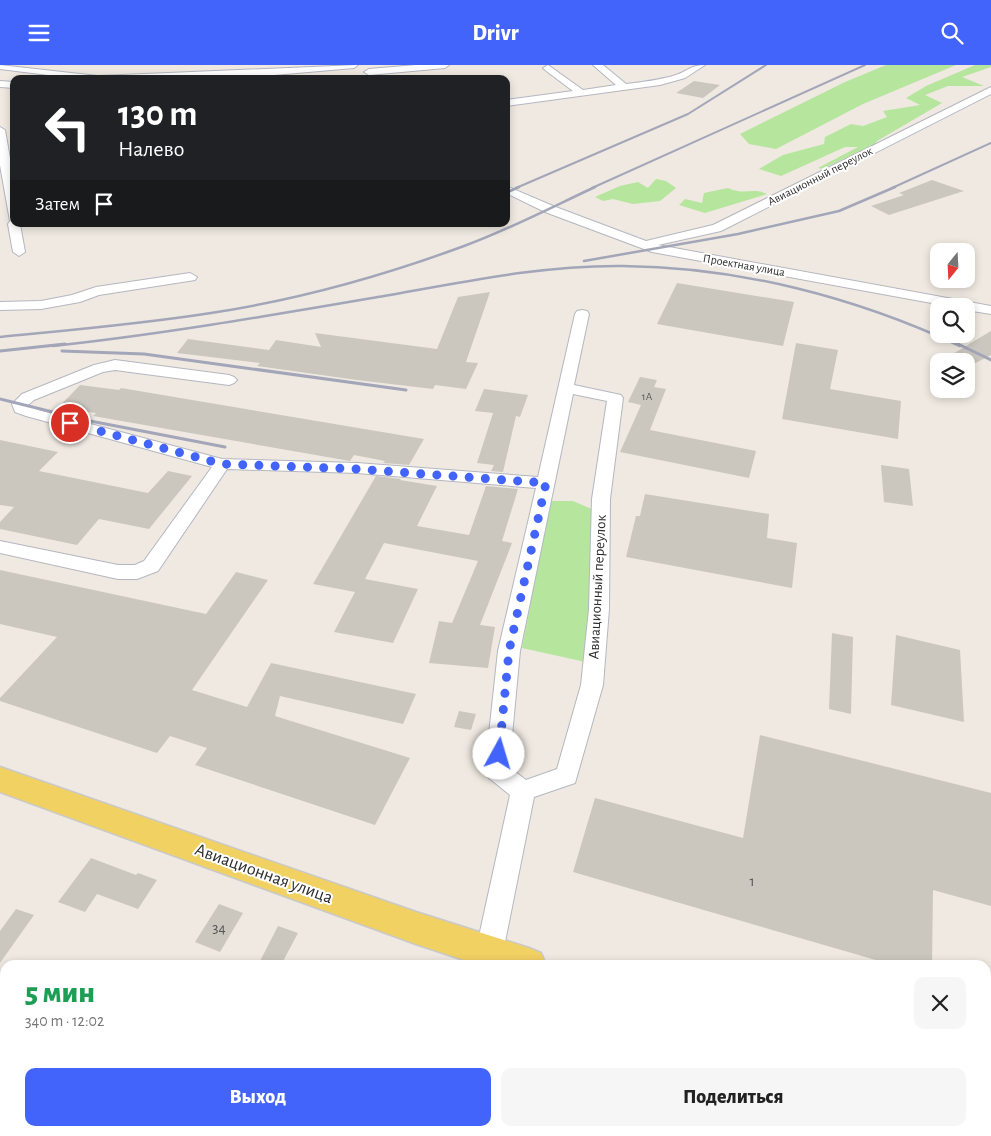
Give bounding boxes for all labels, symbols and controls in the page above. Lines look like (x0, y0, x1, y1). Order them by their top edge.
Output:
icon: menu (25, 19, 53, 47)
icon: search (938, 19, 966, 47)
text: Drivr (472, 22, 519, 44)
icon: left (35, 95, 100, 160)
text: 130 m (118, 97, 197, 132)
text: Налево (118, 138, 184, 160)
street label: Авиационный переулок (766, 144, 875, 209)
icon: arrive (90, 190, 118, 218)
text: Затем (35, 195, 80, 214)
north arrow (930, 243, 975, 287)
map controls (930, 243, 975, 398)
street label: Проектная улица (702, 252, 786, 279)
button: search (930, 298, 975, 343)
button: layers (930, 353, 975, 398)
house number: 1А (642, 391, 653, 402)
pin (49, 402, 91, 444)
icon: arrive (56, 409, 84, 437)
street label: Авиационный переулок (586, 514, 609, 660)
position arrow (472, 727, 524, 779)
street label: Авиационная улица (192, 841, 335, 907)
house number: 1 (749, 874, 755, 889)
house number: 34 (212, 921, 226, 936)
button: close (914, 977, 966, 1029)
text: 5 мин (25, 978, 95, 1008)
text: 340 m · 12:02 (25, 1013, 104, 1029)
button: Выход (25, 1068, 491, 1126)
button: Поделиться (501, 1068, 966, 1126)

